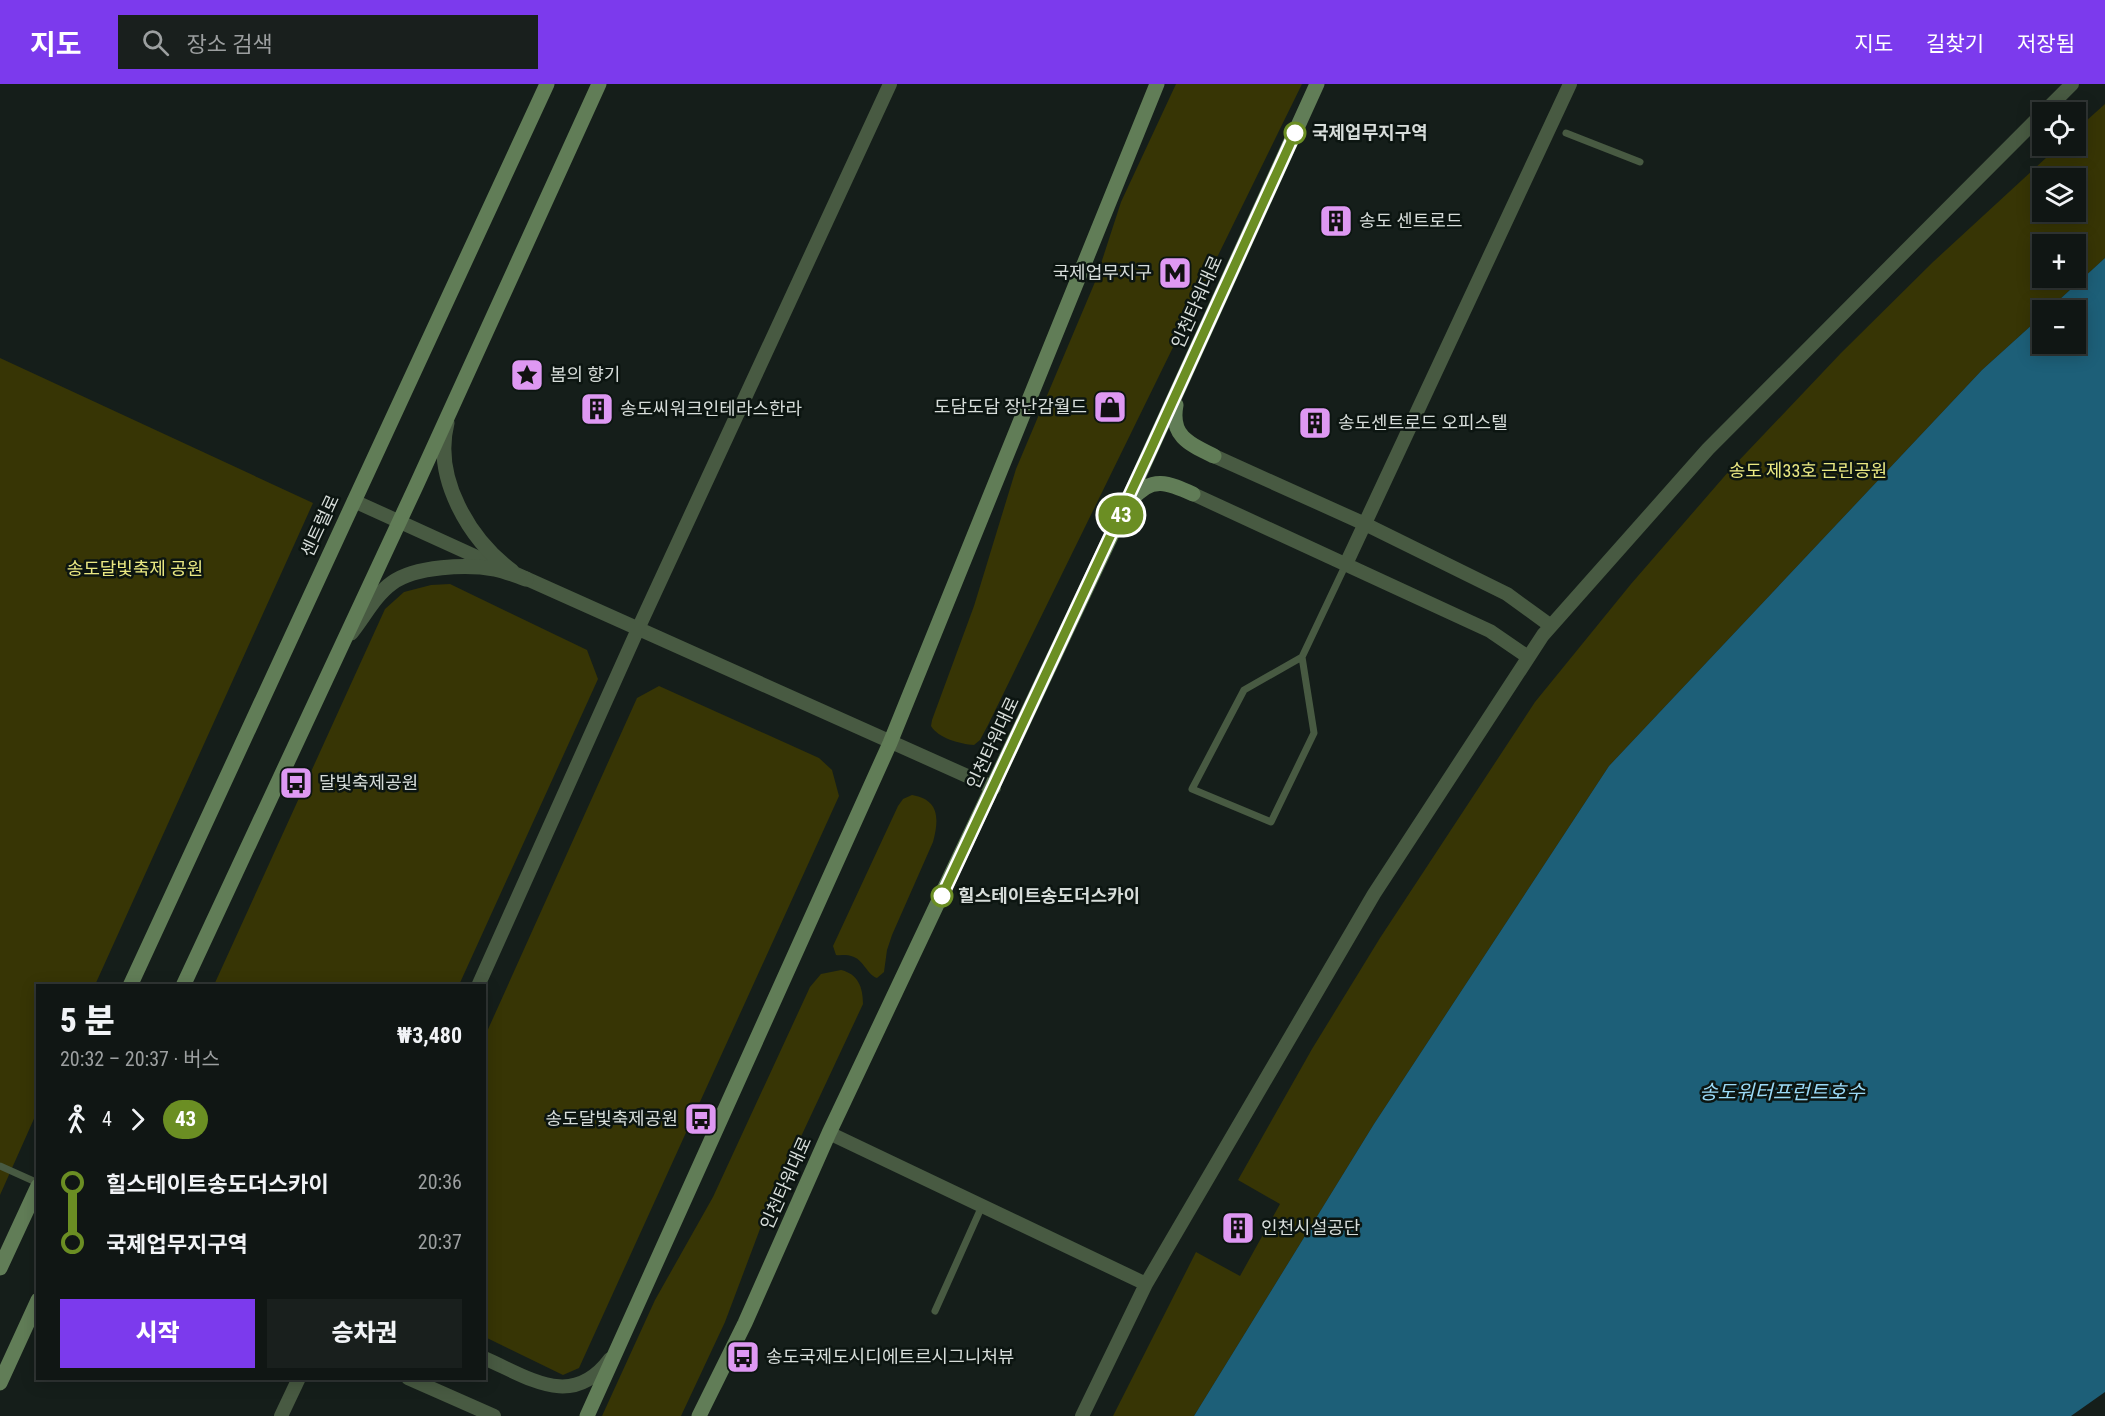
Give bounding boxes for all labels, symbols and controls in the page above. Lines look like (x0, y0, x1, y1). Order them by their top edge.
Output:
search box (118, 15, 538, 69)
icon: search (139, 26, 172, 59)
text: 지도 (30, 28, 82, 61)
text: 장소 검색 (187, 32, 273, 57)
text: 지도 (1854, 32, 1893, 56)
text: 길찾기 (1926, 32, 1984, 56)
text: 저장됨 (2017, 32, 2075, 56)
map controls (2032, 102, 2086, 354)
button: locate (2032, 102, 2086, 156)
marker: 국제업무지구역 (1284, 122, 1306, 144)
place label: 국제업무지구역 (1312, 122, 1428, 143)
button: layers (2032, 168, 2086, 222)
building icon: 송도 센트로드 (1318, 203, 1354, 239)
place label: 송도 센트로드 (1359, 210, 1463, 231)
button: + (2032, 234, 2086, 288)
street label: 인천타워대로 (1167, 252, 1226, 351)
metro station icon: 국제업무지구 (1157, 255, 1193, 291)
place label: 국제업무지구 (1053, 262, 1152, 283)
button: − (2032, 300, 2086, 354)
place icon: 봄의 향기 (509, 357, 545, 393)
place label: 봄의 향기 (550, 364, 620, 385)
shop icon: 도담도담 장난감월드 (1092, 389, 1128, 425)
building icon: 송도씨워크인테라스한라 (579, 391, 615, 427)
place label: 도담도담 장난감월드 (934, 396, 1087, 417)
place label: 송도씨워크인테라스한라 (620, 398, 803, 419)
building icon: 송도센트로드 오피스텔 (1297, 405, 1333, 441)
place label: 송도센트로드 오피스텔 (1338, 412, 1508, 433)
park label: 송도 제33호 근린공원 (1729, 460, 1887, 481)
street label: 센트럴로 (296, 491, 343, 560)
line badge: 43 (1094, 496, 1148, 534)
text: 43 (1110, 503, 1132, 527)
park label: 송도달빛축제 공원 (67, 558, 203, 579)
street label: 인천타워대로 (962, 693, 1023, 792)
bus stop icon: 달빛축제공원 (278, 765, 314, 801)
place label: 달빛축제공원 (319, 772, 418, 793)
marker: 힐스테이트송도더스카이 (931, 885, 953, 907)
place label: 힐스테이트송도더스카이 (958, 885, 1140, 906)
text: 5 분 (60, 1001, 115, 1040)
text: ₩3,480 (397, 1023, 462, 1048)
text: 20:32 – 20:37 · 버스 (60, 1047, 220, 1071)
water label: 송도워터프런트호수 (1699, 1080, 1865, 1104)
bus stop icon: 송도달빛축제공원 (683, 1101, 719, 1137)
icon: walk (60, 1103, 93, 1136)
icon: forward (121, 1103, 154, 1136)
text: 4 (102, 1107, 112, 1131)
text: 43 (175, 1107, 196, 1131)
place label: 송도달빛축제공원 (546, 1108, 678, 1129)
street label: 인천타워대로 (756, 1133, 815, 1232)
text: 20:36 (418, 1170, 462, 1194)
text: 힐스테이트송도더스카이 (106, 1172, 329, 1197)
building icon: 인천시설공단 (1220, 1210, 1256, 1246)
place label: 인천시설공단 (1261, 1217, 1360, 1238)
text: 20:37 (418, 1230, 462, 1254)
text: 국제업무지구역 (106, 1232, 248, 1257)
button: 시작 (60, 1299, 255, 1368)
button: 승차권 (267, 1299, 462, 1368)
bus stop icon: 송도국제도시디에트르시그니처뷰 (725, 1339, 761, 1375)
place label: 송도국제도시디에트르시그니처뷰 (766, 1346, 1014, 1367)

